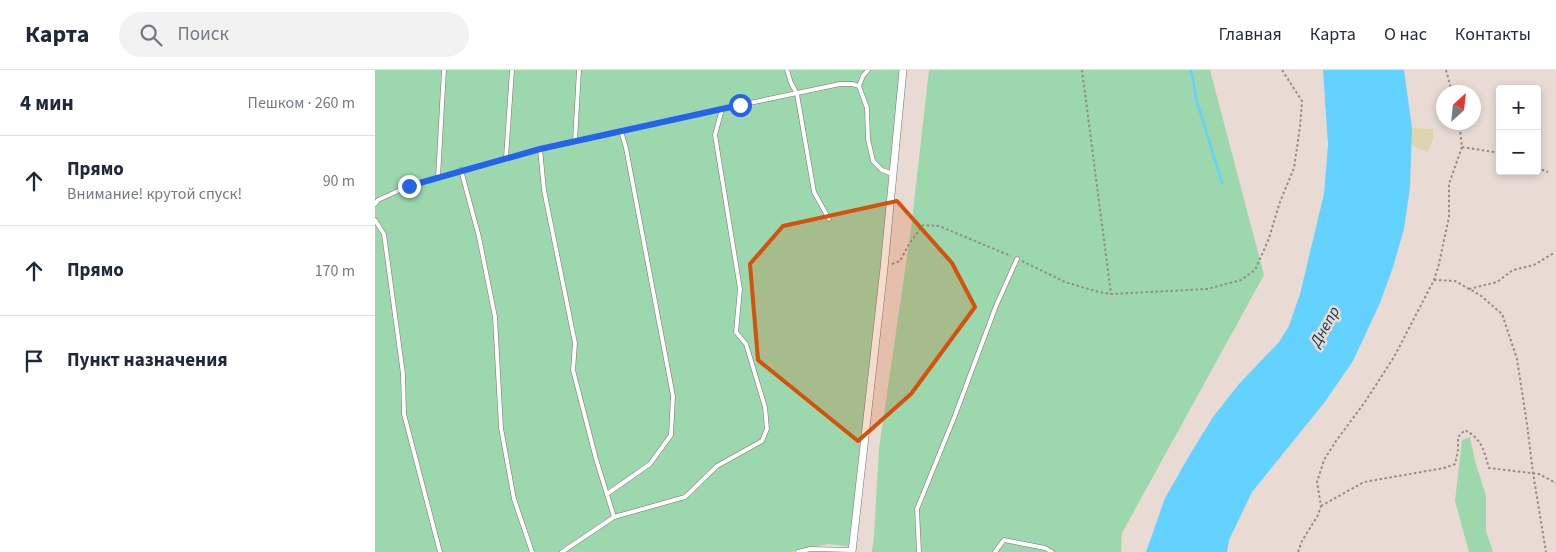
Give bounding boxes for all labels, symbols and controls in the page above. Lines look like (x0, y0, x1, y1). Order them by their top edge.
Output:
search box (119, 12, 469, 57)
text: Карта (25, 17, 89, 52)
icon: search (137, 21, 165, 49)
text: Поиск (177, 21, 229, 48)
text: Главная (1219, 22, 1282, 47)
text: Карта (1310, 22, 1356, 47)
text: О нас (1384, 22, 1427, 47)
text: Контакты (1455, 22, 1531, 47)
north arrow (1436, 85, 1481, 130)
map controls (1496, 85, 1541, 175)
button: + (1496, 85, 1541, 130)
text: 4 мин (20, 88, 74, 118)
text: Пешком · 260 m (248, 92, 355, 114)
route start (729, 94, 752, 117)
button: − (1496, 130, 1541, 175)
text: Прямо (67, 156, 124, 183)
icon: ahead (20, 167, 48, 195)
text: 90 m (323, 170, 355, 192)
route end (398, 175, 421, 198)
text: Внимание! крутой спуск! (67, 183, 242, 205)
icon: ahead (20, 257, 48, 285)
text: Прямо (67, 257, 124, 284)
text: 170 m (315, 260, 355, 282)
water label: Днепр (1304, 302, 1345, 352)
icon: arrive (20, 347, 48, 375)
text: Пункт назначения (67, 347, 228, 374)

